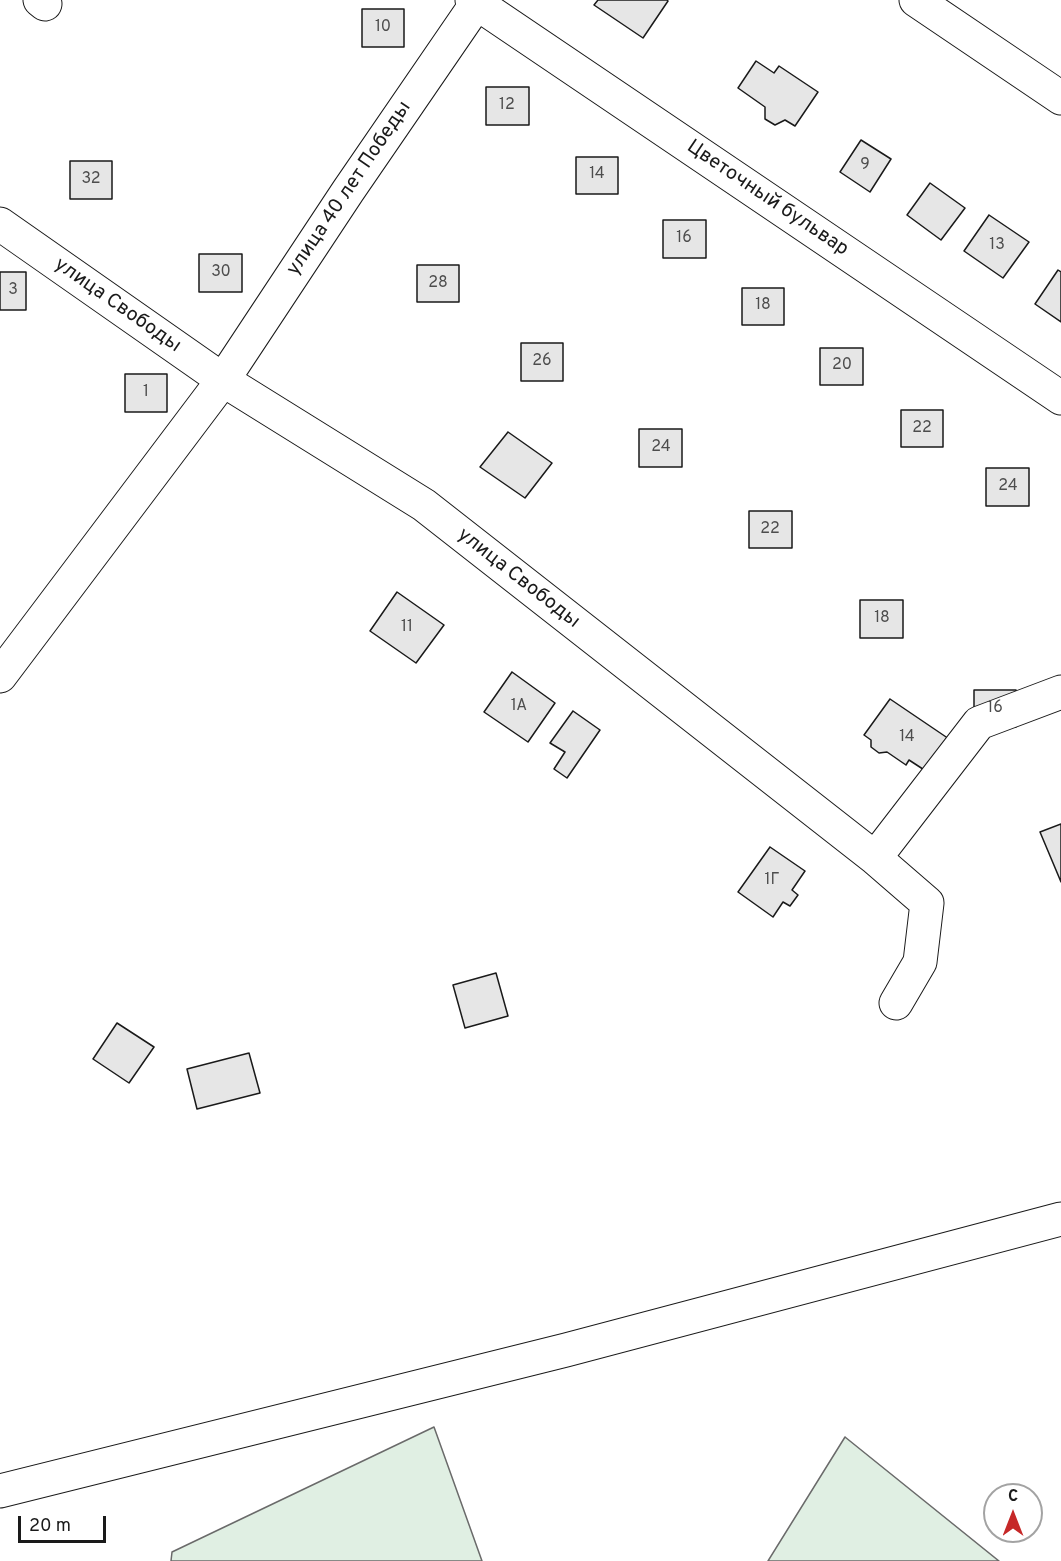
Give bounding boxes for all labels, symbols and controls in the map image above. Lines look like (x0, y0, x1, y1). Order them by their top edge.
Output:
house number: 10 (375, 18, 391, 38)
house number: 12 (499, 96, 515, 116)
street label: улица 40 лет Победы (283, 97, 417, 281)
street label: Цветочный бульвар (681, 136, 853, 262)
house number: 9 (860, 156, 870, 176)
house number: 14 (589, 165, 605, 185)
house number: 32 (81, 170, 101, 190)
house number: 16 (676, 229, 692, 249)
house number: 13 (989, 236, 1005, 256)
street label: улица Свободы (49, 253, 185, 359)
house number: 30 (211, 263, 231, 283)
house number: 28 (428, 274, 448, 294)
house number: 3 (8, 281, 18, 301)
house number: 18 (755, 296, 771, 316)
house number: 26 (532, 352, 552, 372)
house number: 20 (832, 356, 852, 376)
house number: 1 (143, 383, 149, 403)
house number: 22 (912, 419, 932, 439)
house number: 24 (651, 438, 671, 458)
house number: 24 (998, 477, 1018, 497)
house number: 22 (760, 520, 780, 540)
street label: улица Свободы (452, 524, 584, 634)
house number: 18 (874, 609, 890, 629)
house number: 11 (401, 618, 413, 638)
house number: 1А (511, 697, 527, 717)
house number: 16 (987, 699, 1003, 719)
house number: 14 (899, 728, 915, 748)
house number: 1Г (764, 871, 780, 891)
north arrow (983, 1483, 1043, 1543)
text: С (1008, 1487, 1018, 1507)
scale bar (21, 1504, 110, 1542)
text: 20 m (29, 1515, 71, 1538)

